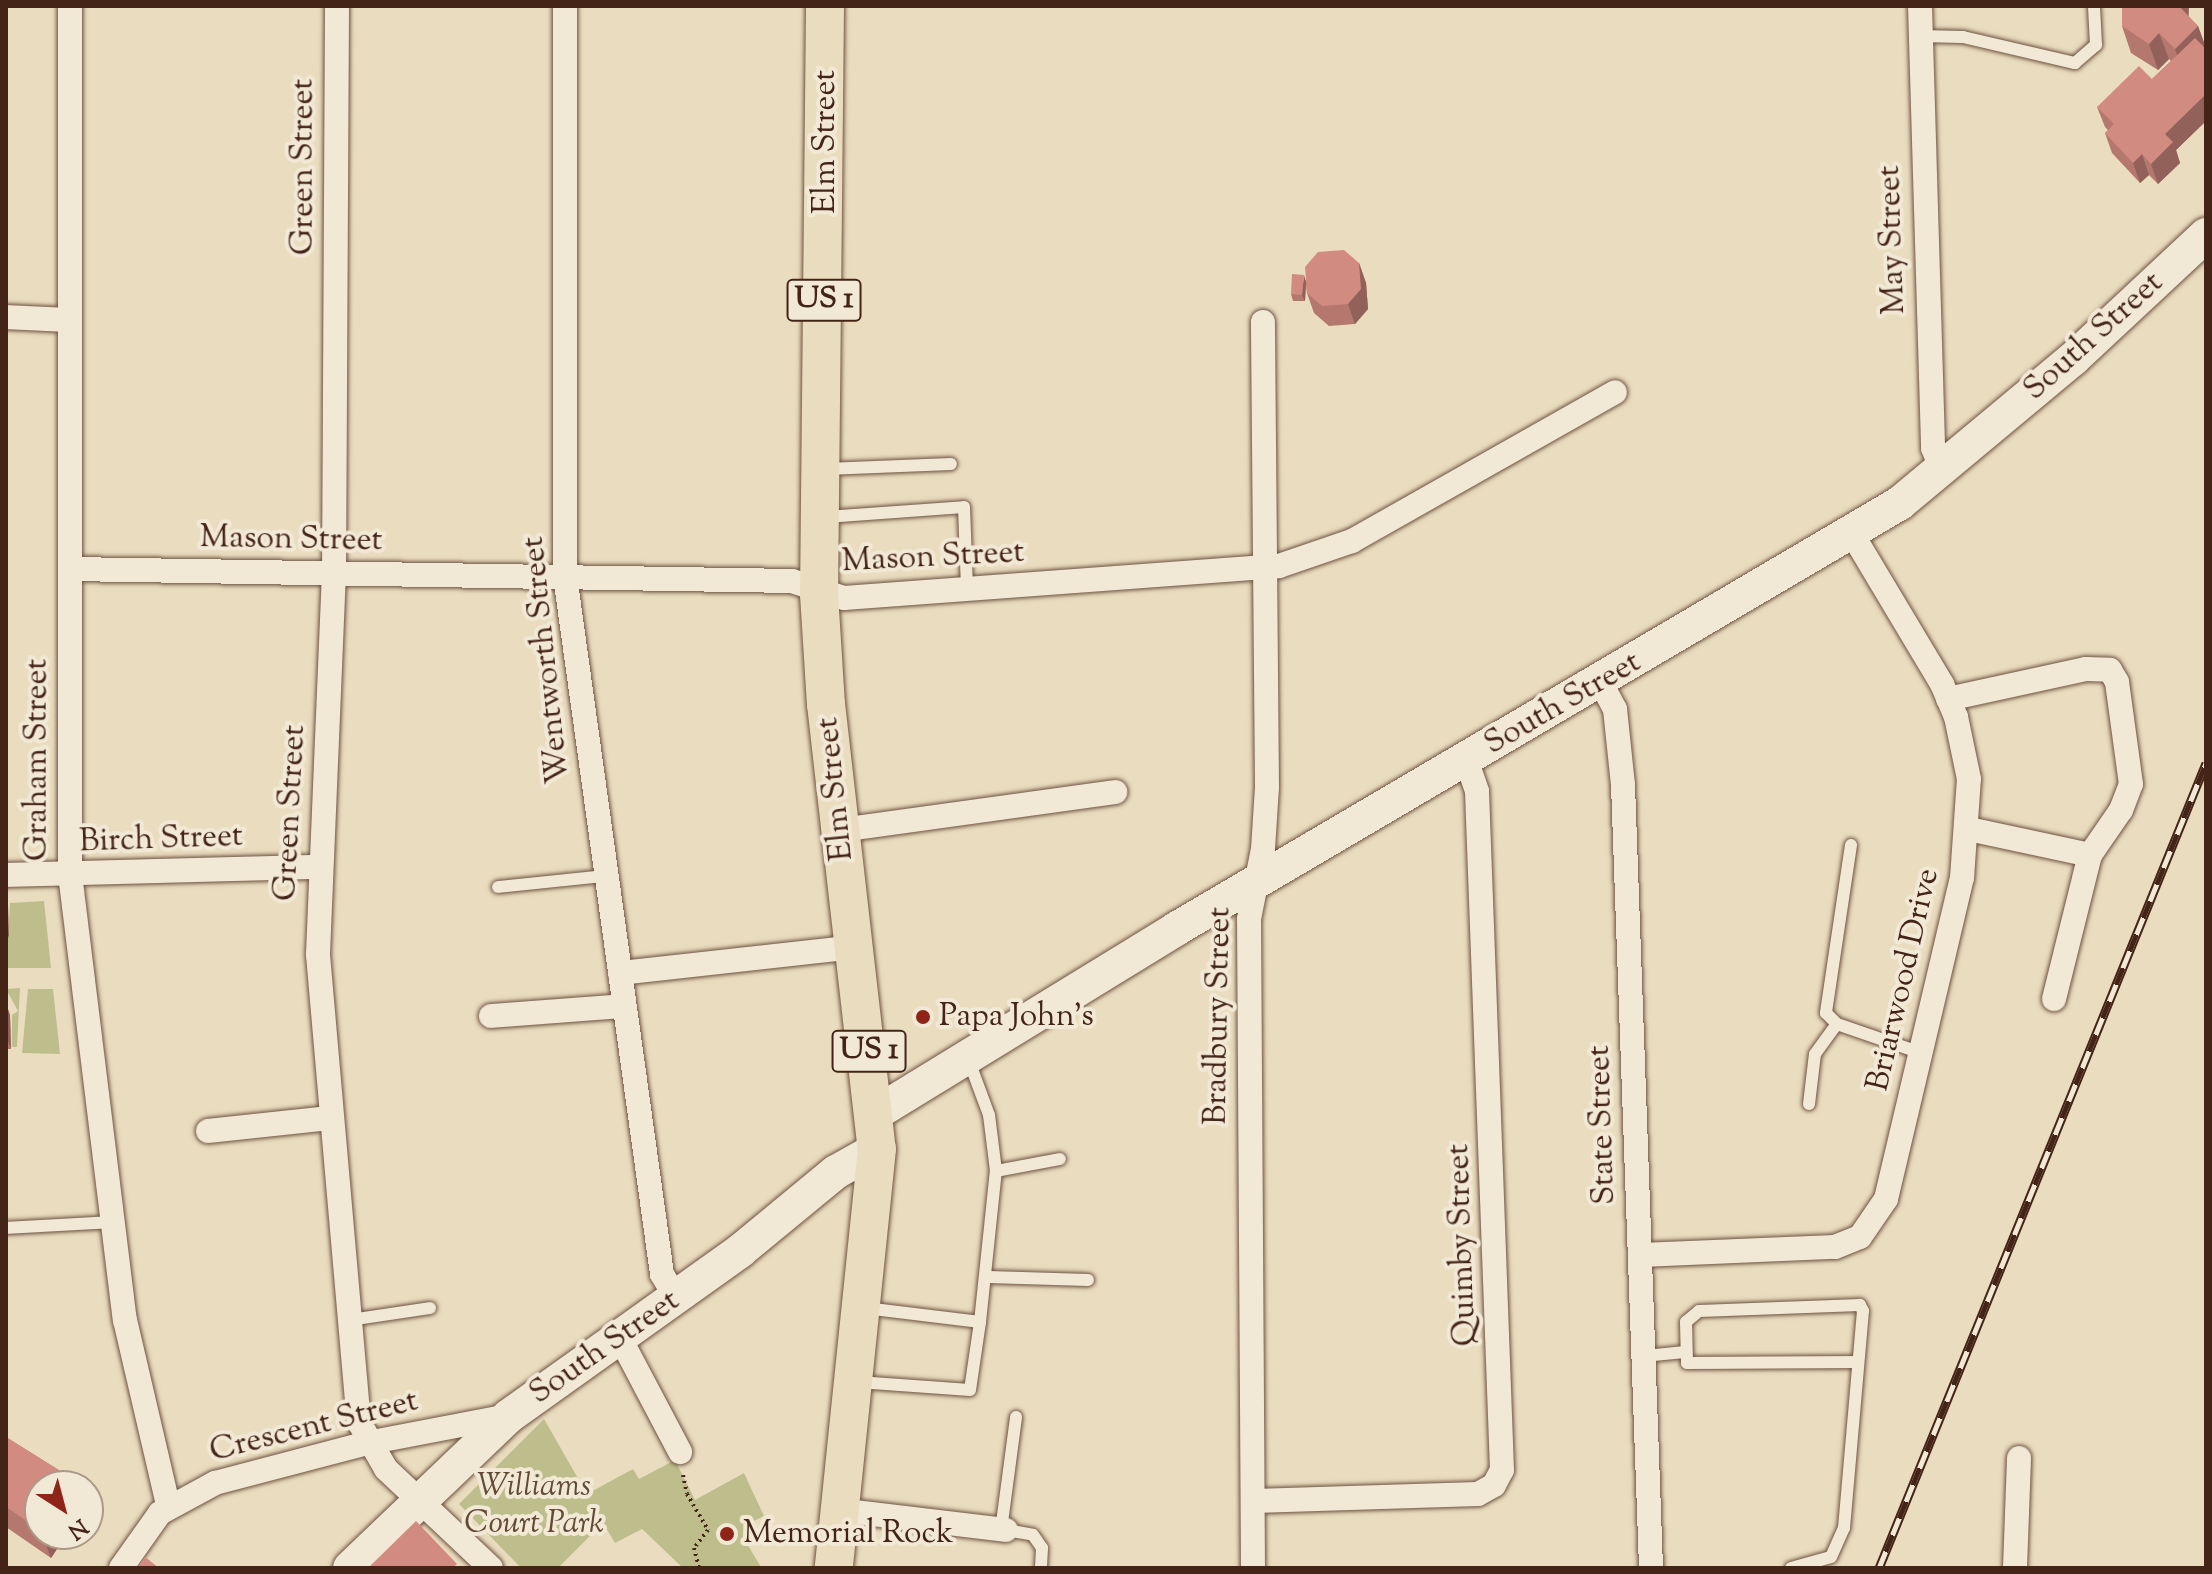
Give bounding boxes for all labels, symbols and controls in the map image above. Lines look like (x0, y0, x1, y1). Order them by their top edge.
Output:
street label: Elm Street (807, 70, 845, 214)
street label: Green Street (285, 79, 323, 255)
street label: May Street (1871, 165, 1915, 315)
street label: South Street (2016, 264, 2172, 410)
road number: US 1 (786, 274, 862, 326)
street label: Mason Street (199, 519, 383, 561)
street label: Wentworth Street (515, 534, 579, 786)
street label: Mason Street (841, 534, 1025, 582)
street label: South Street (1478, 644, 1648, 764)
street label: Graham Street (19, 659, 57, 861)
street label: Elm Street (809, 715, 863, 863)
street label: Green Street (267, 724, 315, 902)
street label: Birch Street (79, 818, 243, 862)
street label: Briarwood Drive (1860, 865, 1948, 1095)
street label: Bradbury Street (1198, 907, 1240, 1125)
place label: Papa John's (939, 998, 1094, 1036)
marker: Papa John's (914, 1008, 932, 1026)
road number: US 1 (831, 1025, 907, 1077)
street label: State Street (1581, 1045, 1625, 1205)
street label: Quimby Street (1440, 1143, 1486, 1347)
street label: South Street (523, 1282, 687, 1414)
street label: Crescent Street (206, 1383, 422, 1471)
park label: Williams Court Park (464, 1469, 604, 1544)
north arrow (24, 1470, 104, 1550)
text: N (60, 1510, 93, 1546)
place label: Memorial Rock (743, 1515, 953, 1553)
marker: Memorial Rock (718, 1525, 736, 1543)

